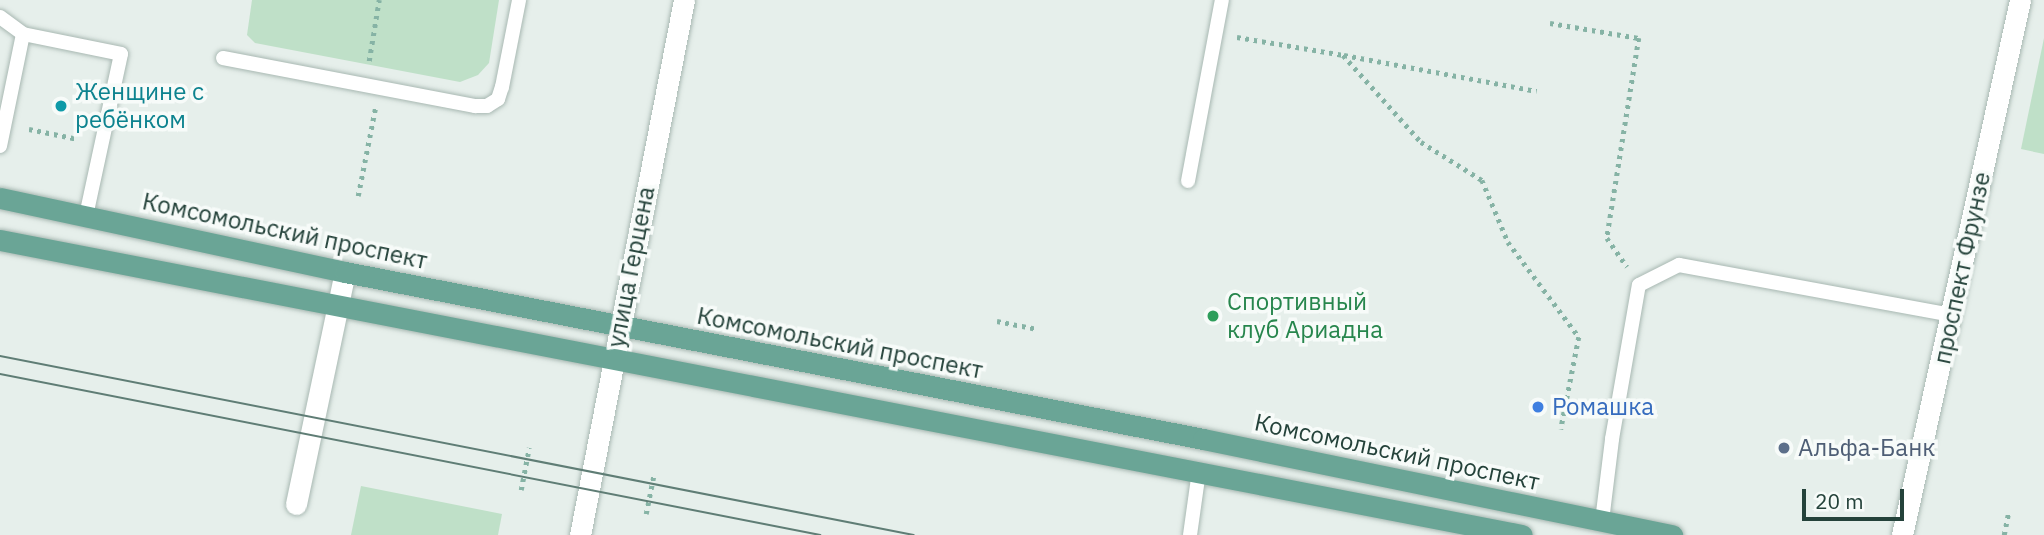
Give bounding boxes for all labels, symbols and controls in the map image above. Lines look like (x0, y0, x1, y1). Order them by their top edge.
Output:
place label: Женщине с ребёнком (75, 78, 204, 134)
marker: Женщине с ребёнком (53, 98, 69, 114)
street label: проспект Фрунзе (1928, 169, 1996, 367)
street label: улица Герцена (601, 184, 661, 350)
street label: Комсомольский проспект (140, 187, 430, 275)
place label: Спортивный клуб Ариадна (1227, 288, 1383, 344)
street label: Комсомольский проспект (695, 301, 985, 385)
marker: Спортивный клуб Ариадна (1205, 308, 1221, 324)
place label: Ромашка (1552, 393, 1654, 421)
marker: Ромашка (1530, 399, 1546, 415)
street label: Комсомольский проспект (1252, 408, 1542, 496)
place label: Альфа-Банк (1798, 434, 1935, 462)
marker: Альфа-Банк (1776, 440, 1792, 456)
scale bar (1806, 476, 1908, 520)
text: 20 m (1815, 487, 1864, 515)

